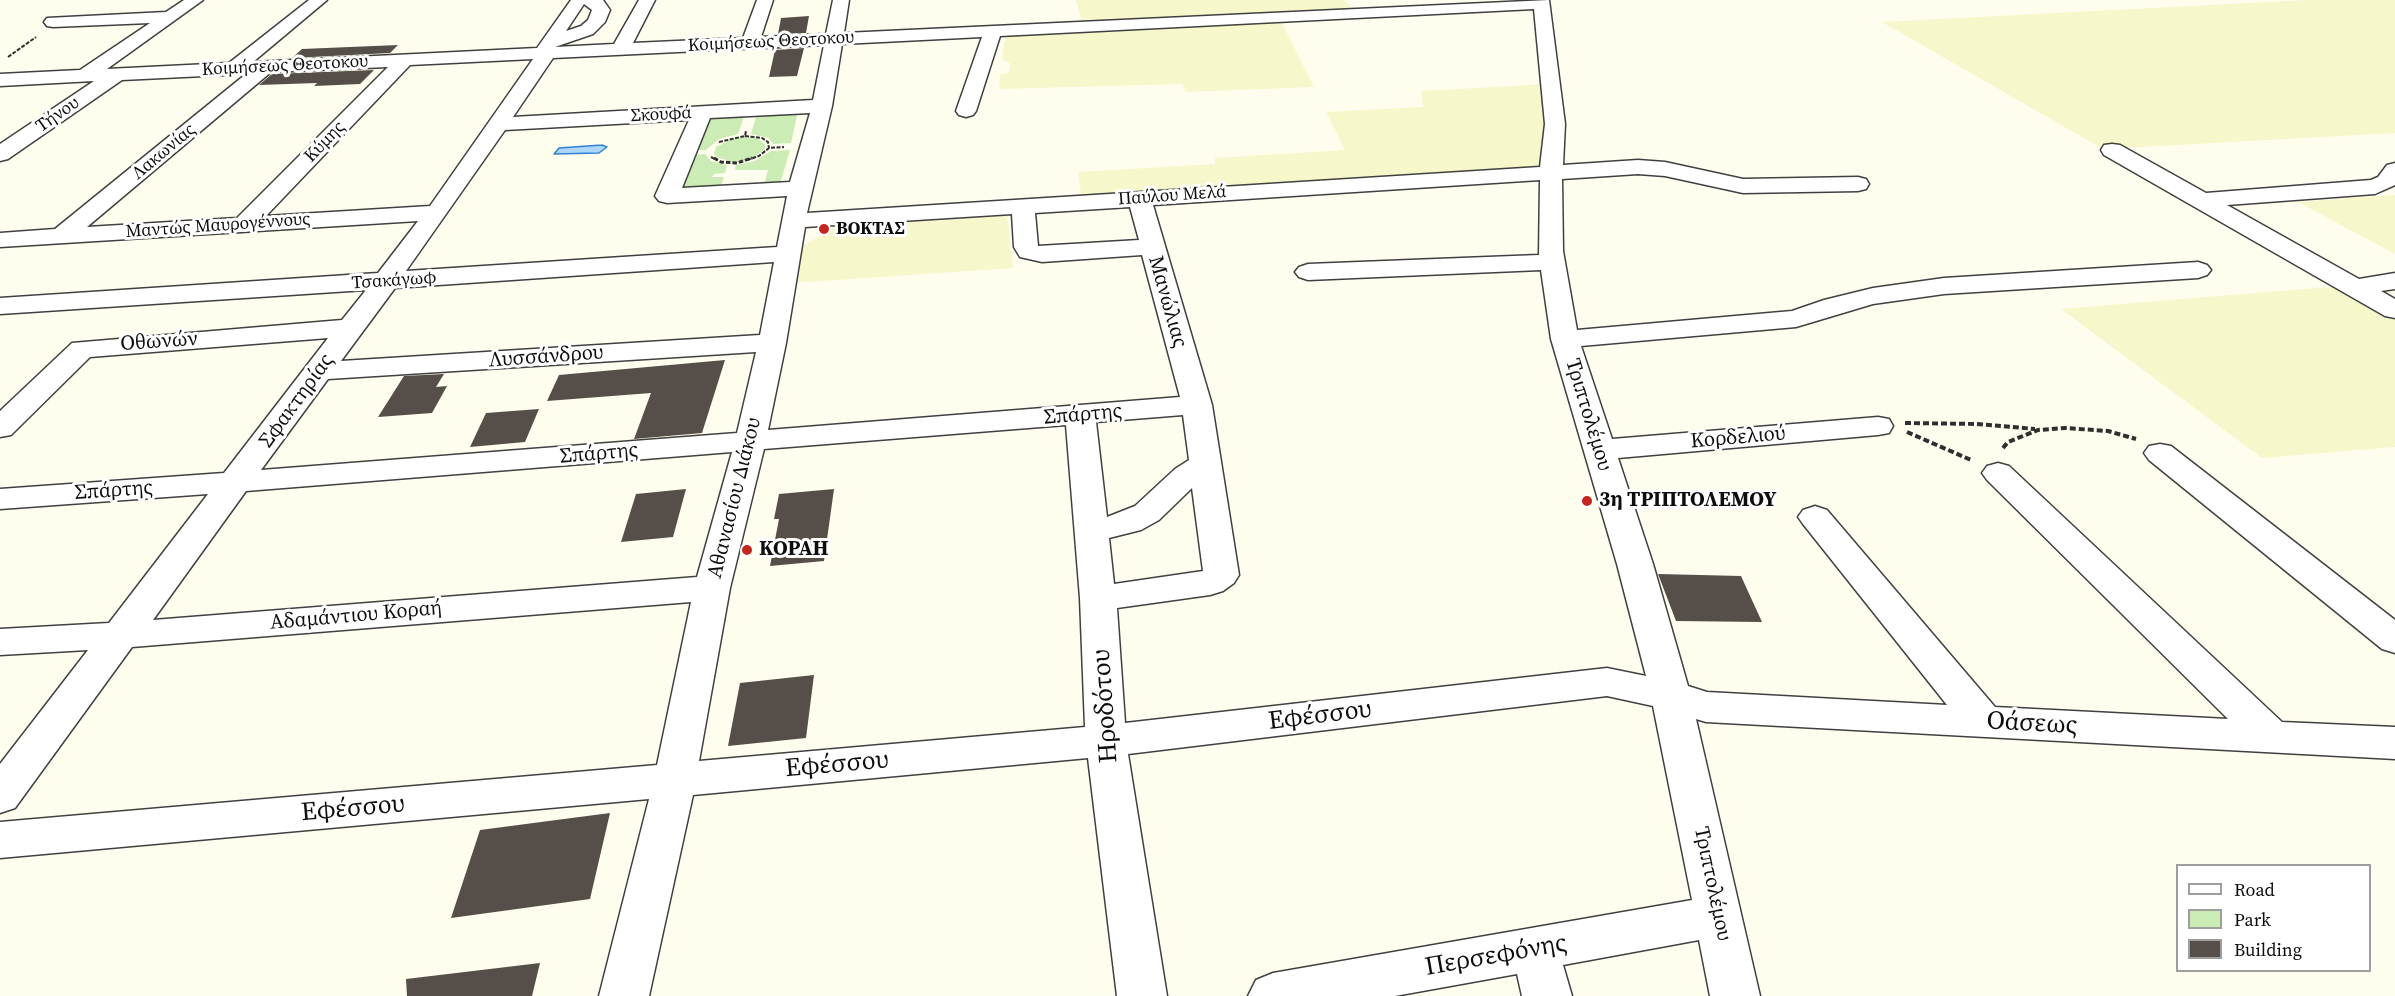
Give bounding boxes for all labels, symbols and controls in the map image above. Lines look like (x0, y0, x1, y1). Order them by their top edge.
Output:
street label: Κοιμήσεως Θεοτοκου (687, 27, 855, 57)
street label: Κοιμήσεως Θεοτοκου (201, 51, 369, 81)
street label: Τήνου (32, 92, 84, 138)
street label: Σκουφά (630, 103, 692, 127)
street label: Κύμης (300, 117, 350, 167)
street label: Λακωνίας (128, 119, 200, 185)
street label: Παύλου Μελά (1117, 181, 1227, 211)
street label: Μαντώς Μαυρογέννους (125, 209, 311, 243)
place label: ΒΟΚΤΑΣ (836, 218, 905, 240)
marker: ΒΟΚΤΑΣ (817, 222, 831, 236)
street label: Μανώλιας (1142, 253, 1192, 351)
street label: Τσακάγωφ (351, 267, 437, 295)
street label: Οθωνών (120, 327, 198, 357)
street label: Λυσσάνδρου (488, 340, 604, 374)
street label: Σφακτηρίας (254, 349, 340, 453)
street label: Τριπτολέμου (1559, 356, 1617, 474)
street label: Σπάρτης (1043, 399, 1123, 431)
street label: Αθανασίου Διάκου (703, 415, 767, 581)
street label: Κορδελιού (1689, 421, 1787, 455)
street label: Σπάρτης (559, 438, 639, 470)
street label: Σπάρτης (74, 476, 154, 506)
place label: 3η ΤΡΙΠΤΟΛΕΜΟΥ (1599, 488, 1776, 514)
marker: 3η ΤΡΙΠΤΟΛΕΜΟΥ (1580, 494, 1594, 508)
place label: ΚΟΡΑΗ (759, 537, 829, 563)
marker: ΚΟΡΑΗ (740, 543, 754, 557)
street label: Αδαμάντιου Κοραή (269, 596, 443, 636)
street label: Ηροδότου (1086, 648, 1126, 764)
street label: Εφέσσου (1267, 694, 1373, 738)
street label: Οάσεως (1986, 706, 2078, 742)
street label: Εφέσσου (784, 745, 890, 785)
street label: Εφέσσου (300, 789, 406, 829)
street label: Τριπτολέμου (1688, 825, 1736, 943)
legend (2176, 864, 2371, 972)
text: Road (2234, 877, 2275, 902)
text: Park (2234, 907, 2271, 932)
street label: Περσεφόνης (1423, 928, 1569, 984)
text: Building (2234, 937, 2302, 962)

